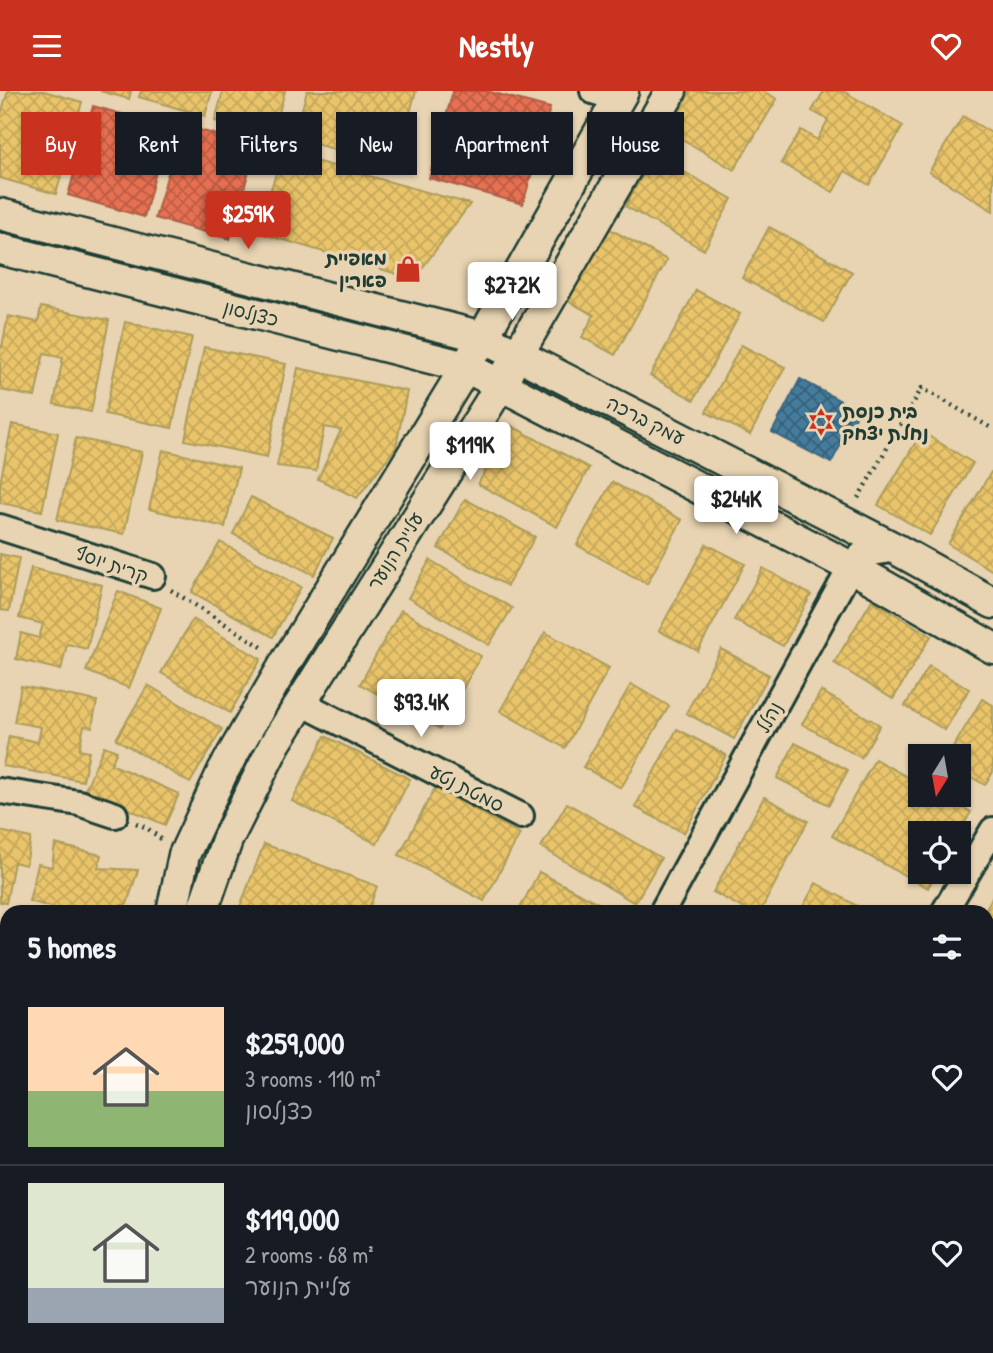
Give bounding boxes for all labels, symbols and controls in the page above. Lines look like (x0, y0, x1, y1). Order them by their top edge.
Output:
text: Nestly (459, 24, 534, 67)
icon: menu (28, 27, 66, 65)
icon: heart (927, 27, 965, 65)
chip: Buy (21, 112, 101, 175)
chip: Rent (115, 112, 202, 175)
chip: Filters (216, 112, 322, 175)
chip: New (336, 112, 417, 175)
chip: Apartment (431, 112, 573, 175)
chip: House (587, 112, 684, 175)
pin: $259K (199, 191, 297, 251)
text: $259K (222, 198, 274, 229)
place label: מאפיית פארין (324, 245, 387, 293)
shop icon: מאפיית פארין (393, 254, 423, 284)
pin: $272K (463, 263, 561, 322)
text: $272K (484, 269, 540, 300)
street label: כצנלסון (221, 294, 281, 332)
street label: עמק ברכה (602, 389, 690, 451)
place label: בית כנסת נחלת יצחק (842, 398, 929, 446)
synagogue icon: בית כנסת נחלת יצחק (806, 407, 836, 437)
pin: $119K (421, 423, 519, 482)
text: $119K (446, 429, 494, 460)
pin: $244K (687, 477, 785, 536)
text: $244K (710, 483, 762, 514)
street label: עליית הנוער (361, 507, 429, 595)
street label: קרית יוסף (72, 539, 152, 589)
pin: $93.4K (364, 679, 478, 739)
text: $93.4K (393, 686, 449, 717)
street label: נהלל (750, 697, 788, 737)
north arrow (908, 744, 971, 807)
map controls (908, 744, 971, 884)
street label: סמטת נטע (425, 758, 509, 818)
button: locate (908, 821, 971, 884)
text: 5 homes (28, 927, 116, 967)
icon: filters (928, 928, 966, 966)
text: $259,000 (245, 1023, 344, 1063)
icon: home (84, 1035, 168, 1119)
icon: heart (928, 1058, 966, 1096)
text: 3 rooms · 110 m² (245, 1063, 381, 1094)
text: כצנלסון (245, 1095, 313, 1126)
text: $119,000 (245, 1199, 339, 1239)
icon: home (84, 1211, 168, 1295)
icon: heart (928, 1234, 966, 1272)
text: 2 rooms · 68 m² (245, 1239, 373, 1270)
text: עליית הנוער (245, 1271, 351, 1302)

